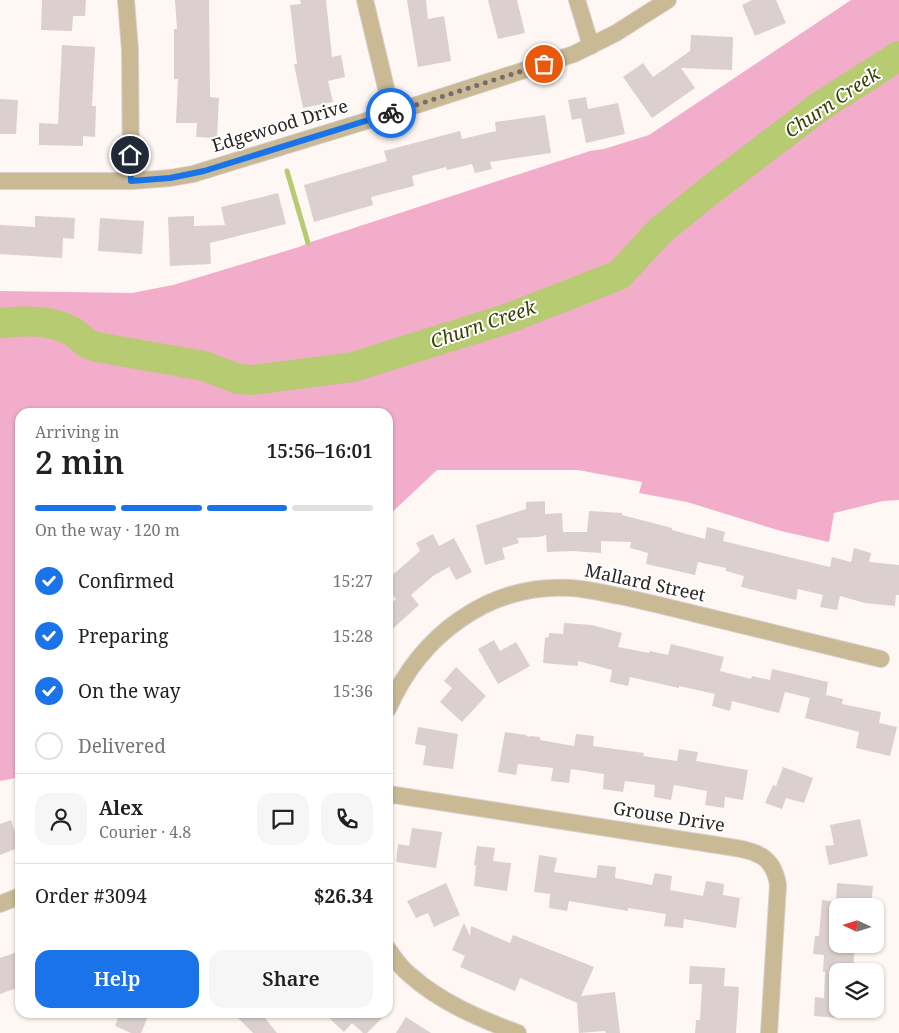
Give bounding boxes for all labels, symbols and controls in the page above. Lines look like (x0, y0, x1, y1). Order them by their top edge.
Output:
pin (523, 43, 565, 85)
icon: bag (530, 50, 558, 78)
water label: Churn Creek (779, 60, 886, 143)
courier (366, 88, 416, 138)
street label: Edgewood Drive (209, 93, 351, 157)
icon: bike (377, 99, 405, 127)
pin (109, 134, 151, 176)
icon: home (116, 141, 144, 169)
water label: Churn Creek (427, 293, 540, 354)
text: Arriving in (35, 421, 119, 443)
text: 15:56–16:01 (267, 438, 373, 464)
text: 2 min (35, 440, 124, 483)
text: On the way · 120 m (35, 519, 180, 541)
street label: Mallard Street (583, 558, 708, 607)
icon: check (35, 567, 63, 595)
text: Confirmed (78, 568, 174, 594)
text: 15:27 (333, 570, 373, 592)
icon: check (35, 622, 63, 650)
text: Preparing (78, 623, 168, 649)
text: 15:28 (333, 625, 373, 647)
icon: check (35, 677, 63, 705)
text: On the way (78, 678, 181, 704)
text: 15:36 (333, 680, 373, 702)
text: Delivered (78, 733, 166, 759)
button: person (35, 793, 87, 845)
button: chat (257, 793, 309, 845)
button: phone (321, 793, 373, 845)
text: Alex (99, 795, 143, 821)
street label: Grouse Drive (611, 795, 727, 837)
text: Courier · 4.8 (99, 821, 191, 843)
text: Order #3094 (35, 883, 147, 909)
text: $26.34 (314, 883, 373, 909)
north arrow (829, 898, 884, 952)
map controls (829, 898, 884, 1018)
button: Help (35, 950, 199, 1008)
button: Share (209, 950, 373, 1008)
button: layers (829, 963, 884, 1018)

